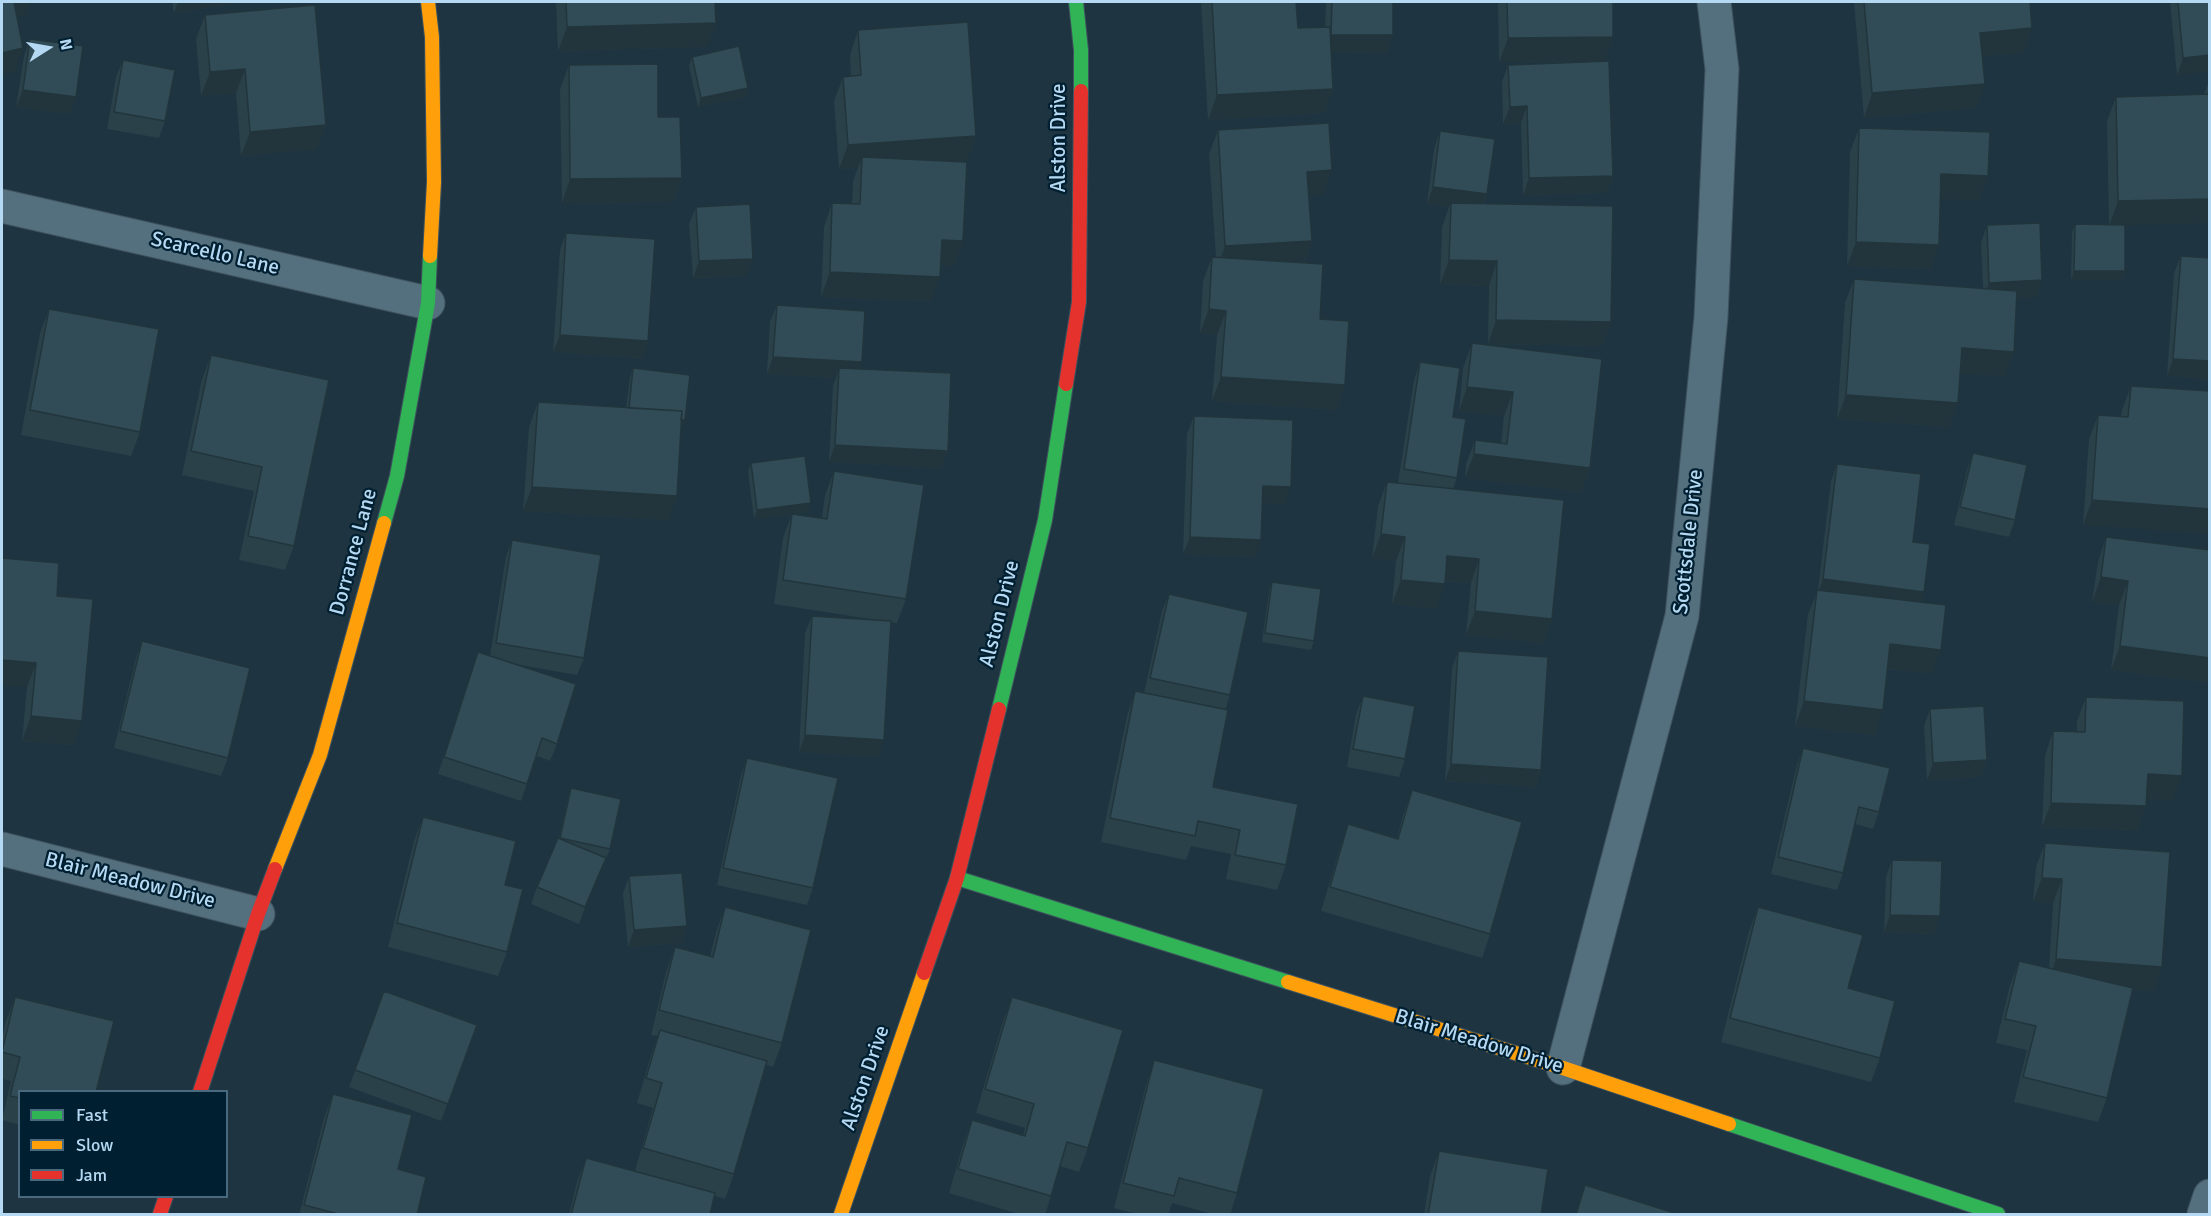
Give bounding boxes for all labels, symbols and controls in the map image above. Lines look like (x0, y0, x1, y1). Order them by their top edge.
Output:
north arrow (18, 18, 78, 78)
text: N (55, 37, 77, 52)
street label: Alston Drive (1046, 83, 1072, 193)
street label: Scarcello Lane (149, 227, 281, 281)
street label: Scottsdale Drive (1669, 468, 1709, 616)
street label: Dorrance Lane (325, 486, 383, 618)
street label: Alston Drive (975, 558, 1025, 670)
street label: Blair Meadow Drive (42, 848, 218, 914)
street label: Blair Meadow Drive (1392, 1004, 1566, 1080)
street label: Alston Drive (836, 1022, 896, 1134)
legend (18, 1090, 228, 1198)
text: Fast (76, 1104, 108, 1126)
text: Slow (76, 1134, 113, 1156)
text: Jam (76, 1164, 107, 1186)

